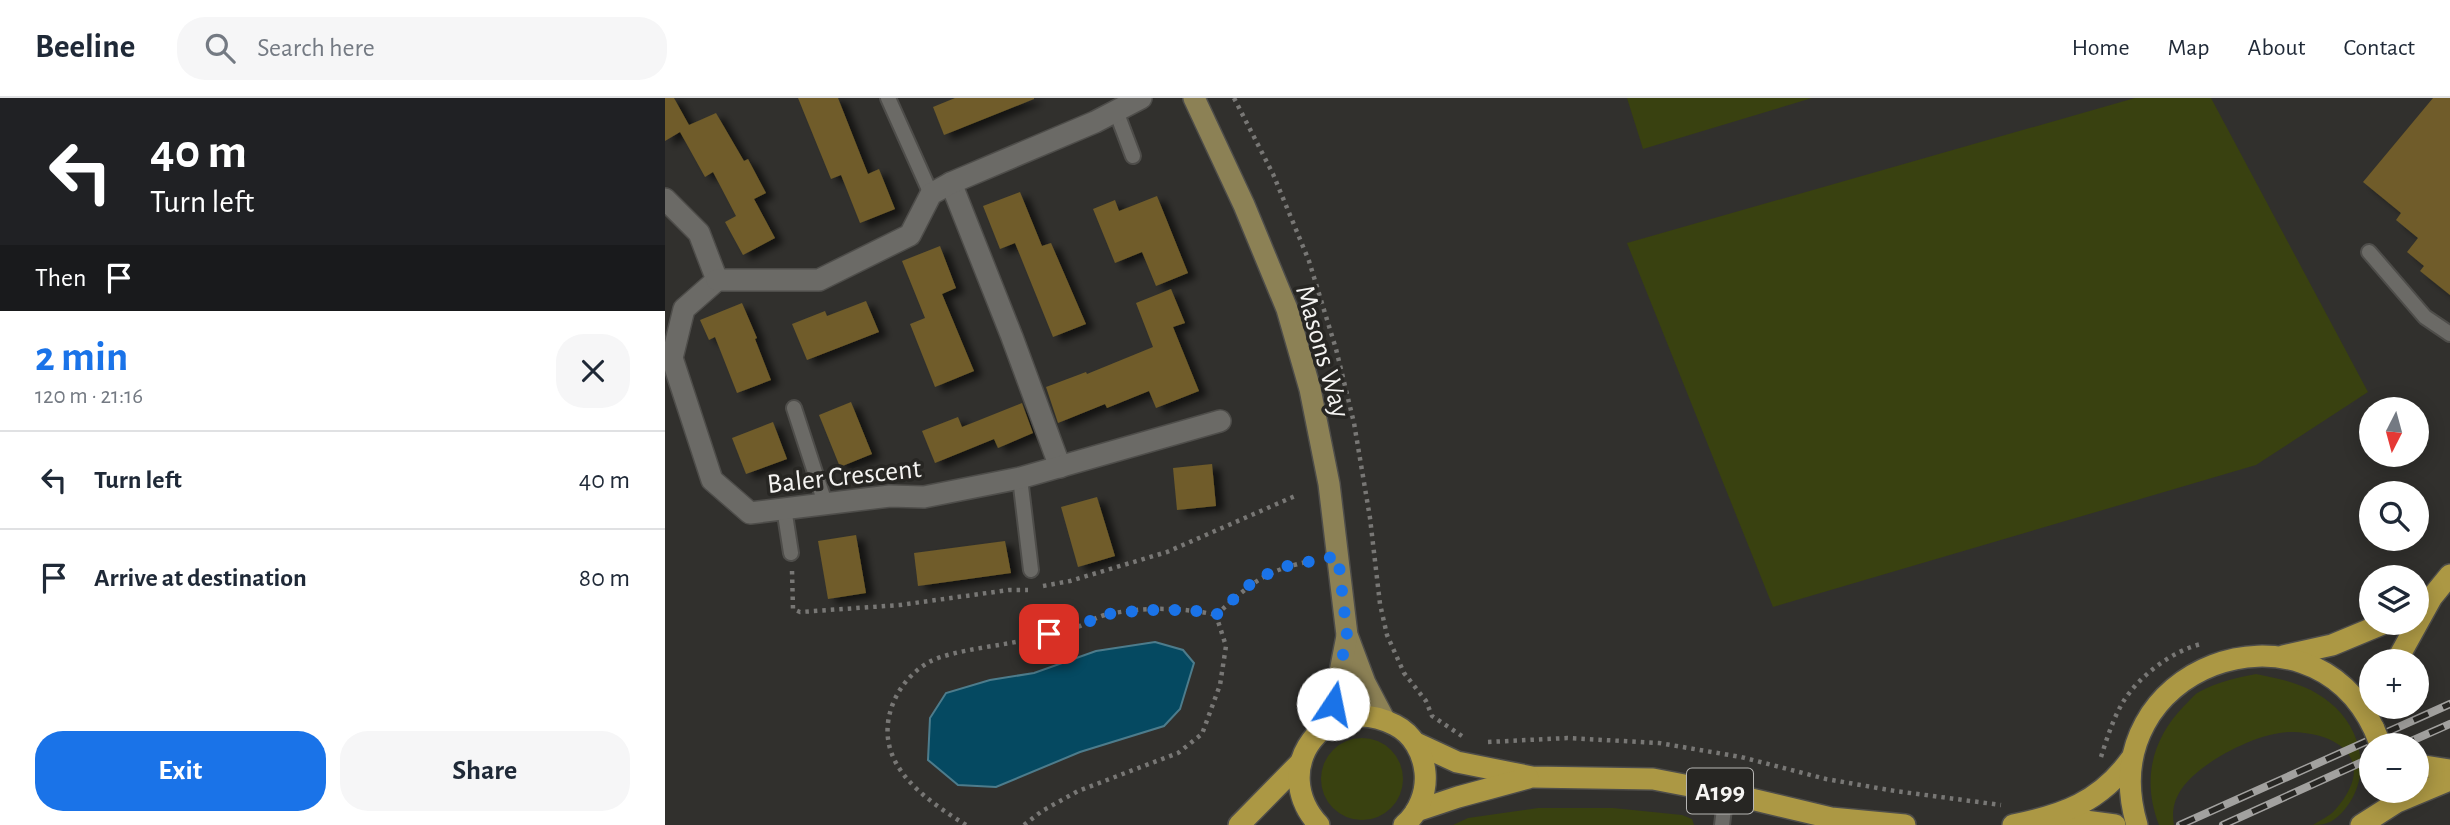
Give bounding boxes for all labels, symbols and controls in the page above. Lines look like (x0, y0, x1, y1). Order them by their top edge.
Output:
search box (177, 17, 667, 80)
icon: search (201, 29, 239, 67)
text: Beeline (35, 31, 135, 64)
text: Search here (257, 35, 375, 61)
text: Home (2072, 36, 2130, 60)
text: Map (2168, 36, 2210, 60)
text: About (2248, 36, 2305, 60)
text: Contact (2343, 36, 2415, 60)
icon: left (35, 126, 126, 217)
text: 40 m (150, 128, 247, 177)
text: Turn left (150, 186, 254, 218)
icon: arrive (100, 259, 138, 297)
text: Then (35, 265, 86, 291)
street label: Masons Way (1290, 282, 1354, 421)
button: close (556, 334, 630, 408)
text: 2 min (35, 336, 128, 378)
text: 120 m · 21:16 (35, 385, 143, 408)
north arrow (2359, 397, 2429, 467)
map controls (2359, 397, 2429, 803)
street label: Baler Crescent (766, 455, 923, 499)
icon: left (35, 461, 73, 499)
text: Turn left (94, 467, 182, 493)
text: 40 m (579, 467, 630, 493)
button: search (2359, 481, 2429, 551)
icon: arrive (35, 559, 73, 597)
text: Arrive at destination (94, 565, 307, 591)
text: 80 m (579, 565, 630, 591)
button: layers (2359, 565, 2429, 635)
pin (1019, 604, 1079, 664)
icon: arrive (1030, 615, 1068, 653)
button: + (2359, 649, 2429, 719)
position arrow (1296, 667, 1370, 741)
button: Exit (35, 731, 326, 811)
button: Share (340, 731, 630, 811)
button: − (2359, 733, 2429, 803)
road number: A199 (1687, 768, 1753, 814)

